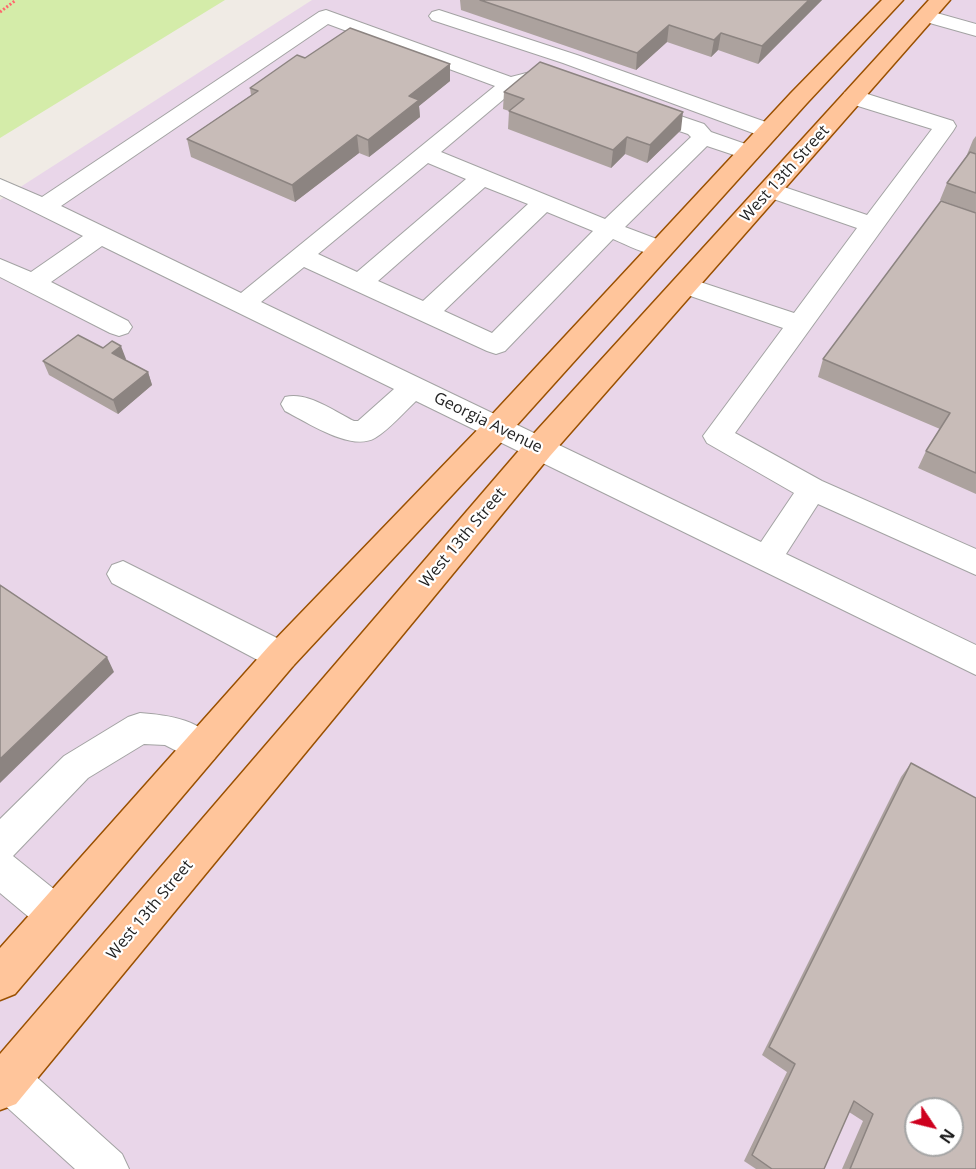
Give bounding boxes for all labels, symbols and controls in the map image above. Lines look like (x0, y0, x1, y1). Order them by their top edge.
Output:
street label: West 13th Street (736, 122, 834, 226)
street label: Georgia Avenue (431, 388, 545, 458)
street label: West 13th Street (416, 484, 510, 592)
street label: West 13th Street (103, 856, 197, 964)
north arrow (904, 1097, 964, 1157)
text: N (934, 1125, 960, 1148)

